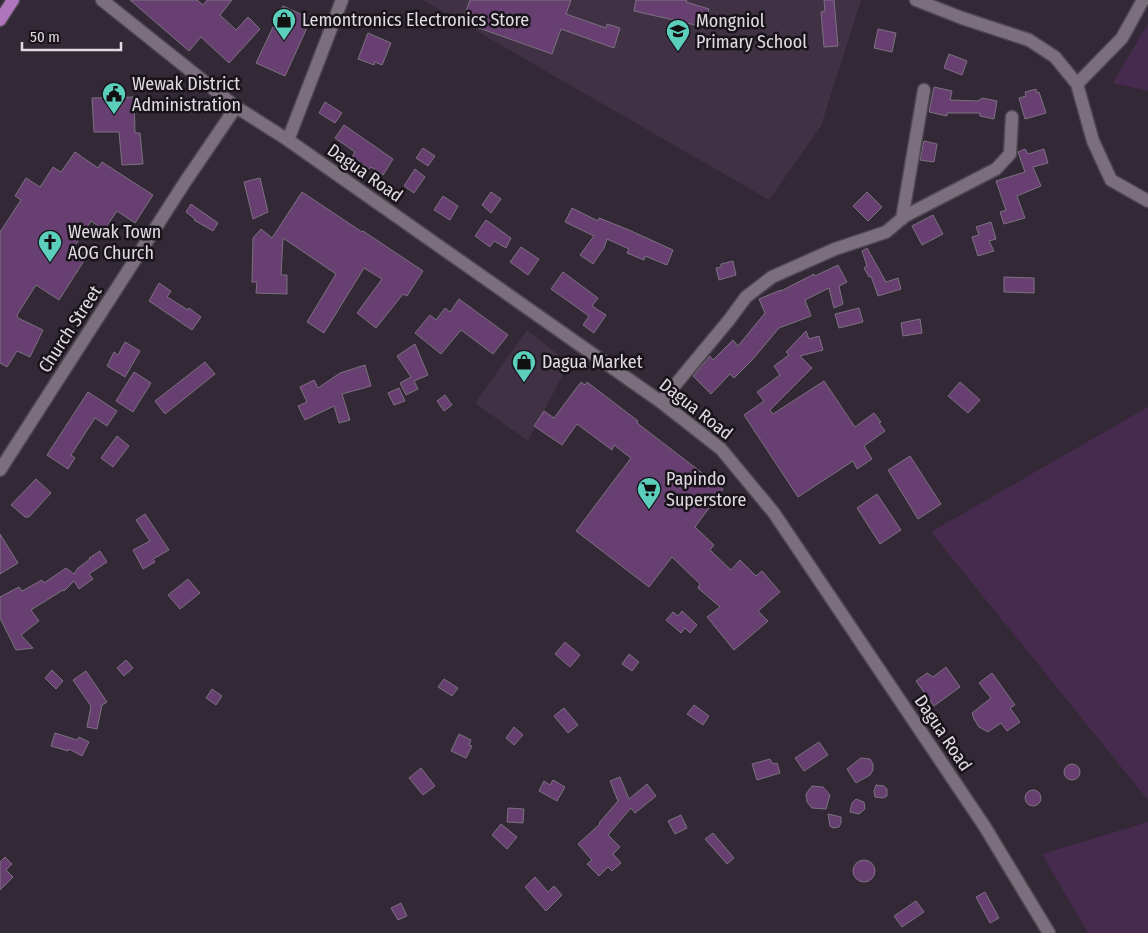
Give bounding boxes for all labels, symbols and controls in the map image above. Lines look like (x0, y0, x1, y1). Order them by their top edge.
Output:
shop icon: Lemontronics Electronics Store (271, 7, 297, 41)
place label: Lemontronics Electronics Store (302, 9, 529, 31)
place label: Mongniol Primary School (696, 10, 807, 53)
school or university icon: Mongniol Primary School (665, 18, 691, 52)
scale bar (22, 20, 121, 52)
text: 50 m (30, 28, 60, 46)
place label: Wewak District Administration (132, 73, 241, 116)
public building icon: Wewak District Administration (101, 81, 127, 115)
street label: Dagua Road (323, 139, 407, 207)
place label: Wewak Town AOG Church (68, 221, 161, 264)
church icon: Wewak Town AOG Church (37, 229, 63, 263)
street label: Church Street (34, 281, 106, 377)
shop icon: Dagua Market (511, 349, 537, 383)
place label: Dagua Market (542, 351, 643, 373)
street label: Dagua Road (655, 374, 737, 444)
place label: Papindo Superstore (666, 468, 746, 511)
supermarket icon: Papindo Superstore (636, 476, 662, 510)
street label: Dagua Road (910, 691, 976, 775)

